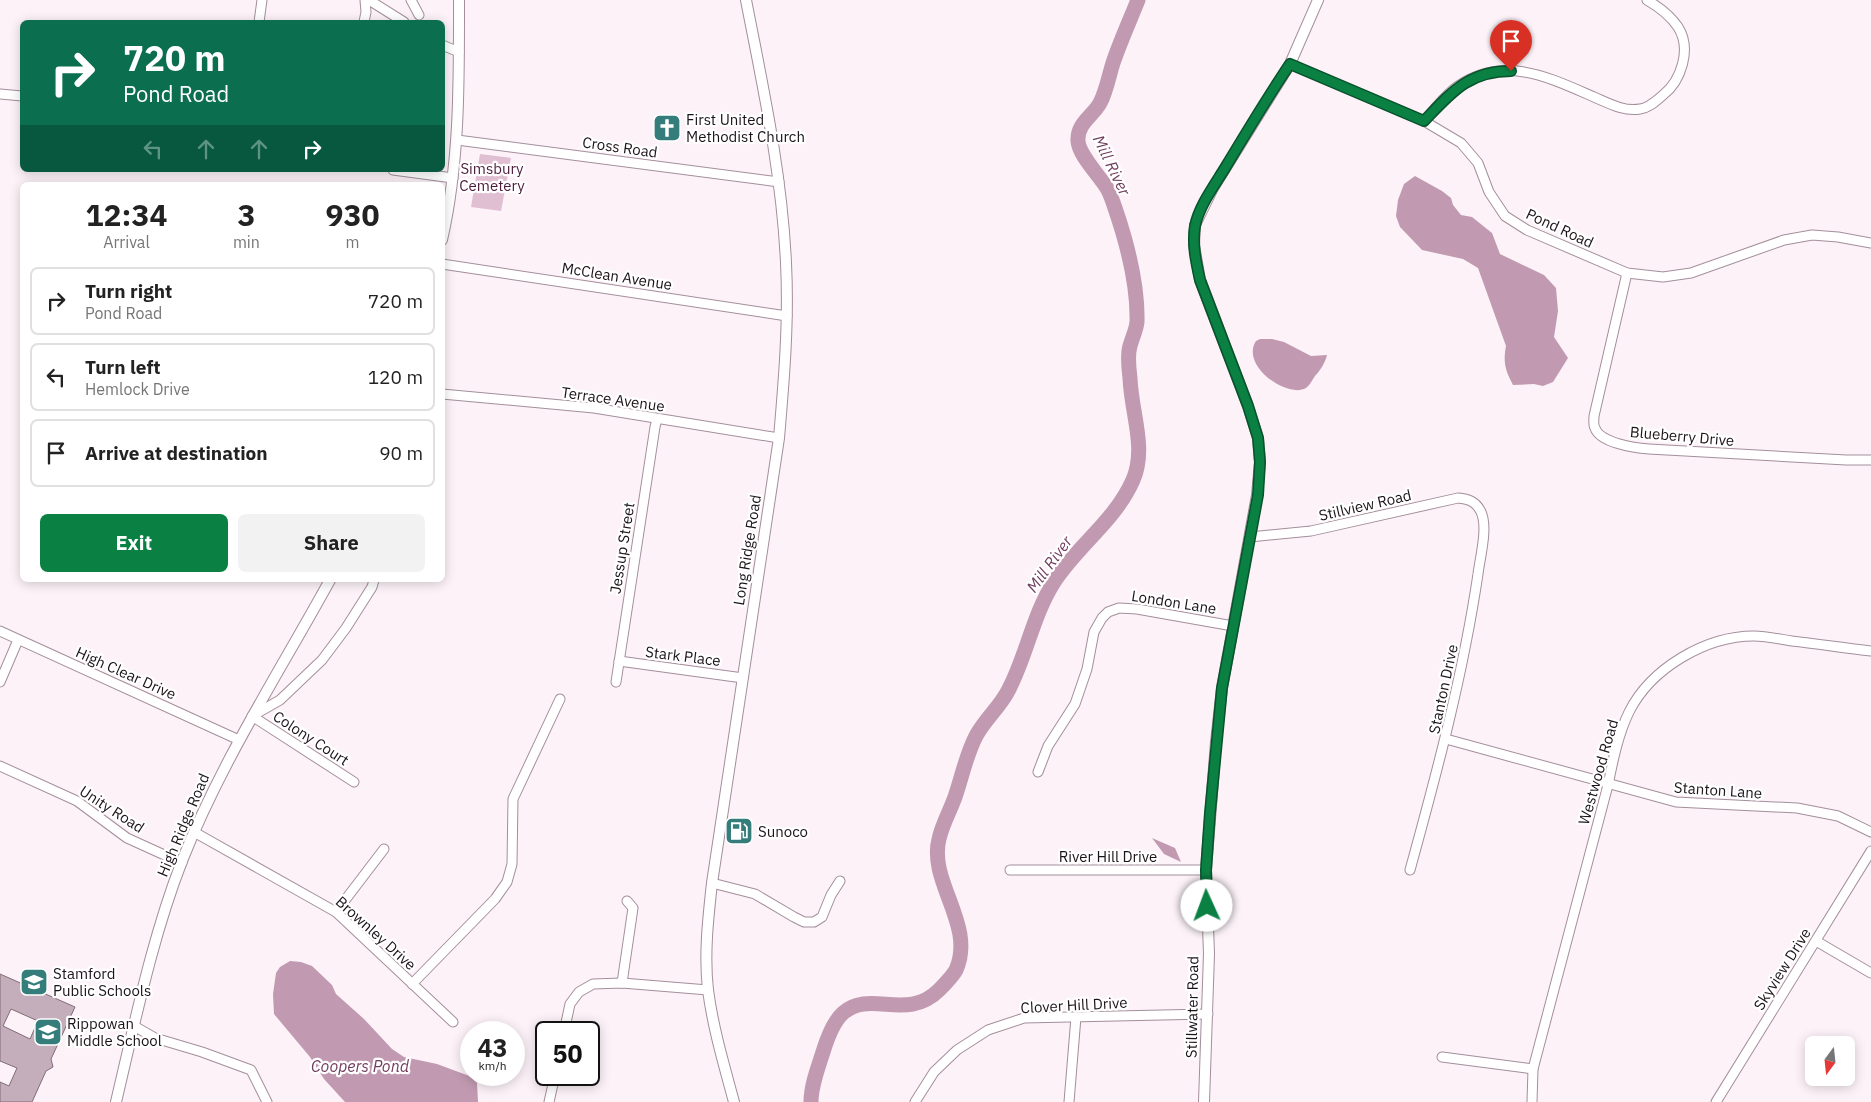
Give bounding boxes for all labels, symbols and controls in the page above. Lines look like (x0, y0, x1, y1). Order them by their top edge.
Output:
pin (1490, 20, 1532, 71)
icon: arrive (1497, 27, 1525, 55)
text: 720 m (123, 35, 226, 81)
icon: right (40, 40, 105, 105)
text: Pond Road (123, 79, 229, 108)
place label: First United Methodist Church (686, 110, 805, 146)
church icon: First United Methodist Church (652, 113, 682, 143)
street label: Cross Road (581, 132, 659, 162)
water label: Mill River (1089, 132, 1136, 200)
icon: left (139, 135, 167, 163)
icon: ahead (192, 135, 220, 163)
icon: ahead (245, 135, 273, 163)
icon: right (298, 135, 326, 163)
park label: Simsbury Cemetery (459, 159, 525, 195)
text: 12:34 (86, 195, 167, 234)
text: 3 (237, 195, 255, 234)
text: 930 (325, 195, 379, 234)
street label: Pond Road (1523, 204, 1597, 252)
text: Arrival (103, 232, 150, 252)
text: min (233, 232, 260, 252)
text: m (345, 232, 359, 252)
street label: McClean Avenue (560, 258, 674, 294)
text: Turn right (85, 279, 172, 303)
icon: right (42, 287, 70, 315)
text: 720 m (368, 289, 423, 313)
text: Pond Road (85, 303, 162, 323)
text: Turn left (85, 355, 161, 379)
icon: left (42, 363, 70, 391)
text: 120 m (368, 365, 423, 389)
text: Hemlock Drive (85, 379, 190, 399)
street label: Terrace Avenue (560, 382, 666, 416)
street label: Blueberry Drive (1629, 422, 1735, 450)
icon: arrive (42, 439, 70, 467)
text: Arrive at destination (85, 441, 268, 465)
text: 90 m (379, 441, 423, 465)
street label: Stillview Road (1317, 485, 1413, 525)
street label: Long Ridge Road (729, 493, 765, 607)
street label: Jessup Street (605, 501, 639, 595)
button: Exit (40, 514, 228, 572)
button: Share (238, 514, 425, 572)
water label: Mill River (1022, 531, 1077, 596)
street label: London Lane (1130, 586, 1218, 618)
street label: High Clear Drive (73, 642, 179, 704)
street label: Stark Place (644, 642, 722, 670)
street label: Stanton Drive (1424, 643, 1462, 735)
street label: Colony Court (269, 706, 353, 770)
street label: Westwood Road (1574, 717, 1622, 827)
street label: High Ridge Road (153, 770, 213, 880)
street label: Stanton Lane (1673, 777, 1763, 803)
street label: Unity Road (76, 781, 148, 837)
fuel station icon: Sunoco (724, 816, 754, 846)
place label: Sunoco (758, 822, 808, 841)
street label: River Hill Drive (1059, 847, 1157, 866)
position arrow (1180, 879, 1232, 931)
street label: Brownley Drive (332, 892, 420, 974)
street label: Skyview Drive (1749, 924, 1815, 1014)
street label: Stillwater Road (1182, 956, 1202, 1058)
place label: Stamford Public Schools (53, 964, 151, 1000)
school or university icon: Stamford Public Schools (19, 967, 49, 997)
street label: Clover Hill Drive (1020, 993, 1128, 1017)
place label: Rippowan Middle School (67, 1014, 162, 1050)
school or university icon: Rippowan Middle School (33, 1017, 63, 1047)
speed limit sign: 50 (535, 1021, 600, 1086)
text: 43 (477, 1031, 508, 1064)
north arrow (1805, 1036, 1855, 1086)
map controls (1805, 1036, 1855, 1086)
water label: Coopers Pond (311, 1056, 410, 1076)
text: km/h (478, 1058, 507, 1073)

